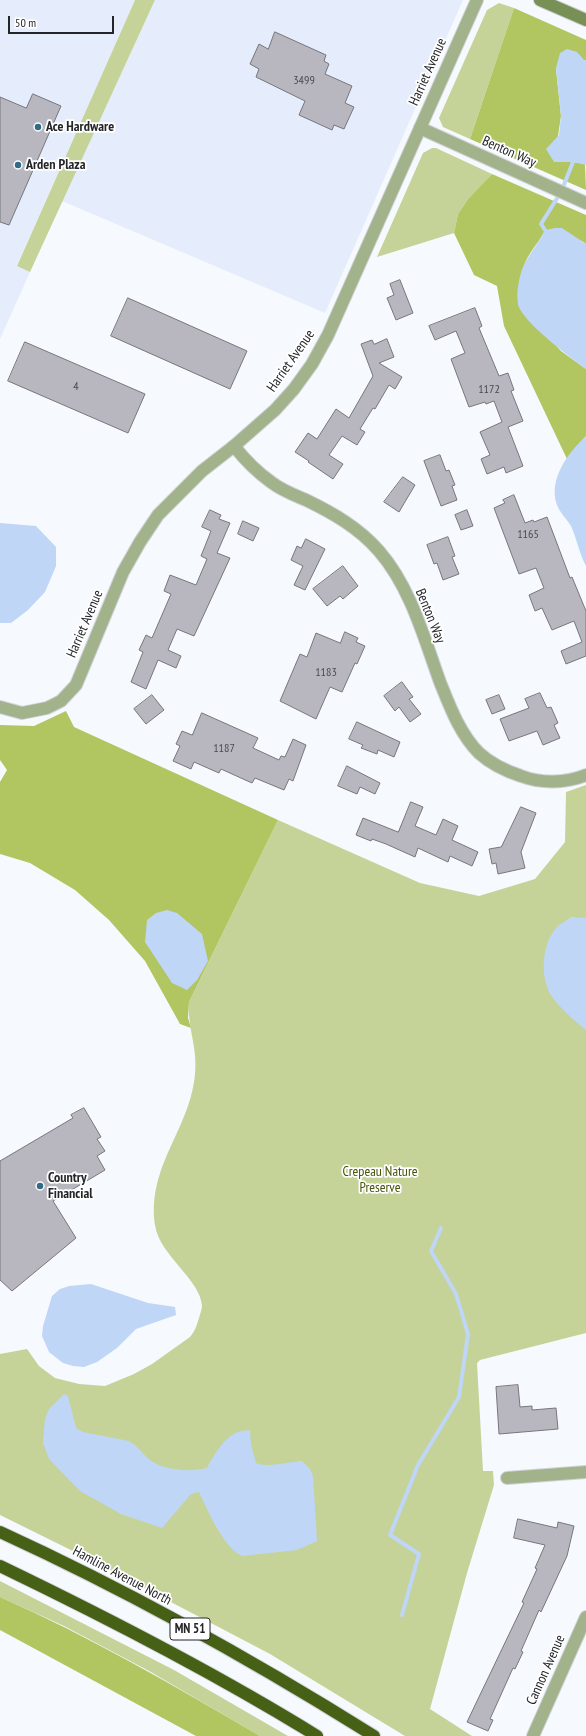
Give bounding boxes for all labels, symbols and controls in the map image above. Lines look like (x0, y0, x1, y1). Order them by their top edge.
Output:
scale bar (10, 8, 116, 34)
text: 50 m (15, 15, 36, 30)
street label: Harriet Avenue (406, 36, 450, 108)
house number: 3499 (293, 74, 315, 88)
place label: Ace Hardware (46, 119, 114, 135)
marker: Ace Hardware (33, 122, 43, 132)
street label: Benton Way (479, 133, 539, 171)
place label: Arden Plaza (26, 157, 85, 173)
marker: Arden Plaza (13, 160, 23, 170)
street label: Harriet Avenue (264, 327, 318, 395)
house number: 4 (73, 380, 79, 394)
house number: 1172 (478, 383, 500, 397)
house number: 1165 (517, 528, 539, 542)
street label: Benton Way (411, 586, 449, 646)
street label: Harriet Avenue (63, 588, 107, 660)
house number: 1183 (315, 666, 337, 680)
house number: 1187 (213, 742, 235, 756)
park label: Crepeau Nature Preserve (342, 1164, 418, 1196)
place label: Country Financial (48, 1170, 93, 1202)
marker: Country Financial (35, 1181, 45, 1191)
street label: Hamline Avenue North (70, 1543, 174, 1609)
road number: MN 51 (170, 1618, 210, 1640)
street label: Cannon Avenue (523, 1632, 569, 1708)

